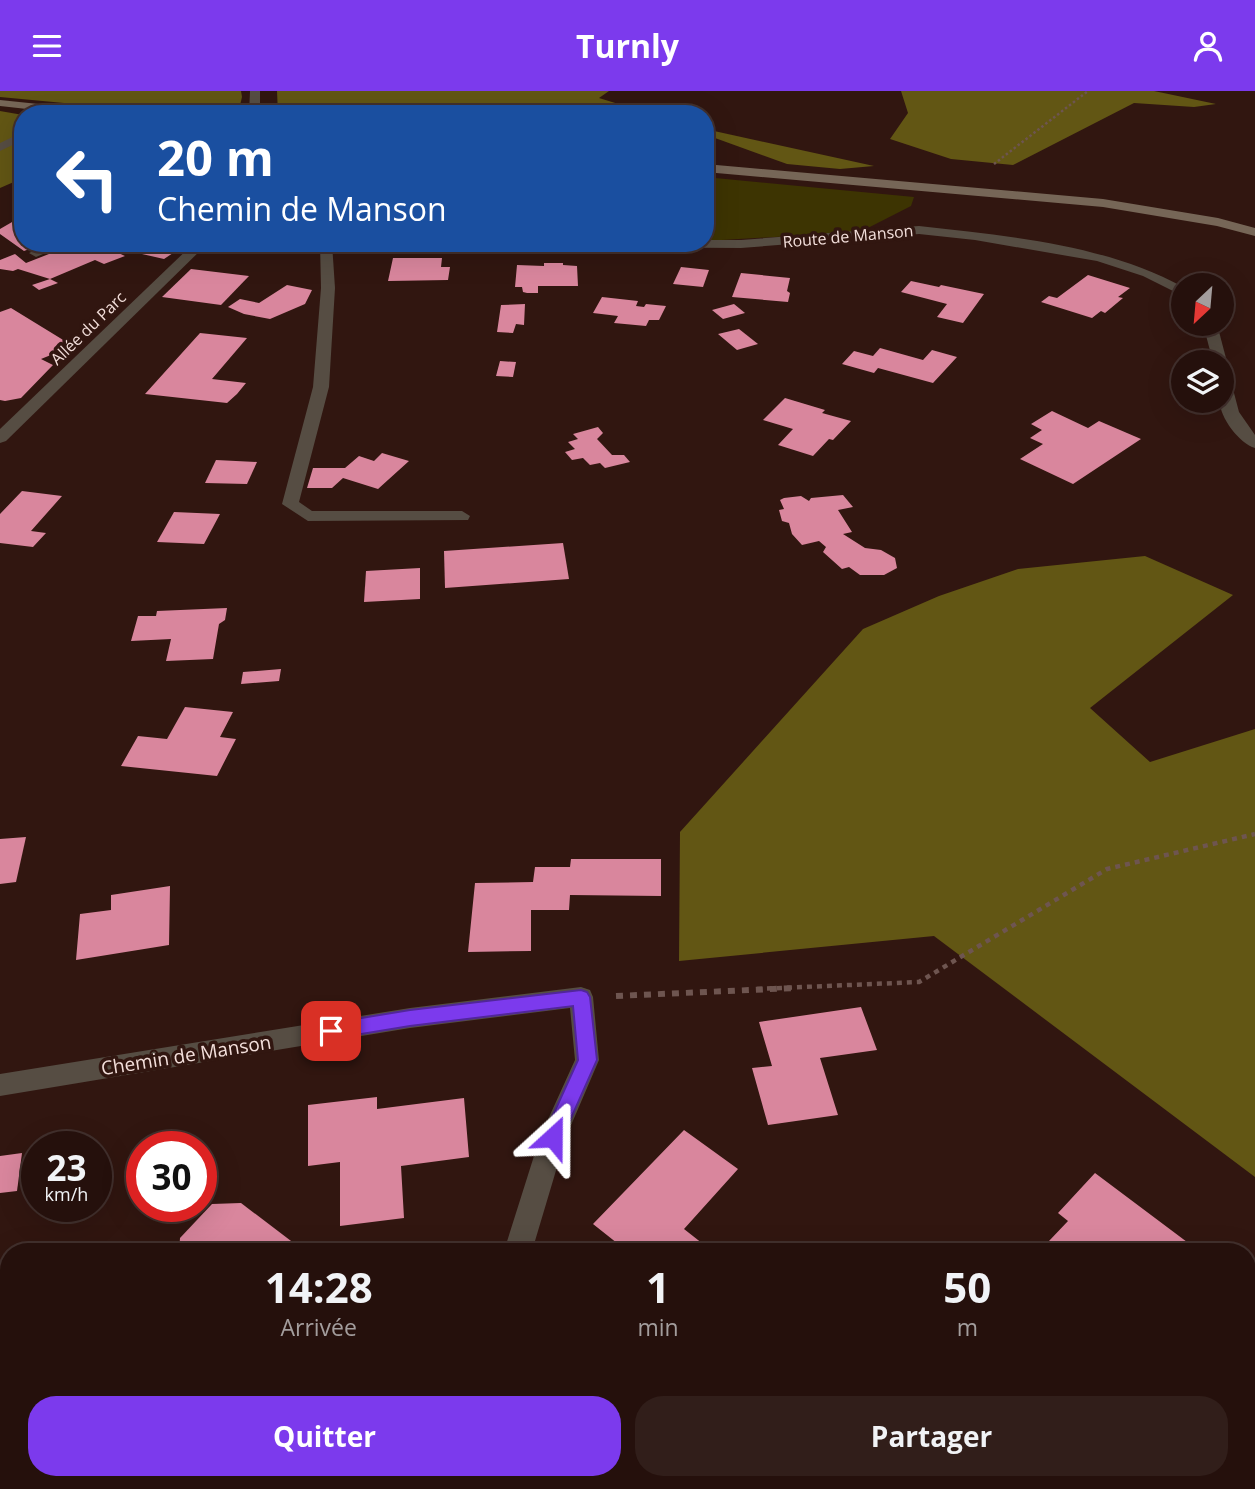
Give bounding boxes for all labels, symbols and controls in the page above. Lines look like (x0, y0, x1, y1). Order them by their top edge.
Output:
text: Turnly (576, 24, 679, 67)
icon: menu (28, 27, 66, 65)
icon: person (1189, 27, 1227, 65)
text: 20 m (157, 124, 274, 190)
icon: left (42, 133, 133, 224)
text: Chemin de Manson (157, 187, 447, 230)
street label: Route de Manson (782, 219, 914, 253)
north arrow (1171, 273, 1234, 336)
map controls (1171, 273, 1234, 413)
street label: Allée du Parc (46, 286, 131, 370)
button: layers (1171, 350, 1234, 413)
pin (301, 1001, 361, 1061)
icon: arrive (312, 1012, 350, 1050)
street label: Chemin de Manson (99, 1029, 273, 1081)
position arrow (516, 1100, 590, 1174)
speed limit sign: 30 (126, 1131, 217, 1222)
text: 23 (46, 1144, 87, 1191)
text: km/h (45, 1182, 88, 1206)
text: 14:28 (265, 1258, 373, 1315)
text: 1 (646, 1258, 670, 1315)
text: 50 (943, 1258, 991, 1315)
text: Arrivée (280, 1311, 357, 1343)
text: min (637, 1311, 679, 1343)
text: m (957, 1311, 978, 1343)
button: Quitter (28, 1396, 621, 1476)
button: Partager (635, 1396, 1228, 1476)

